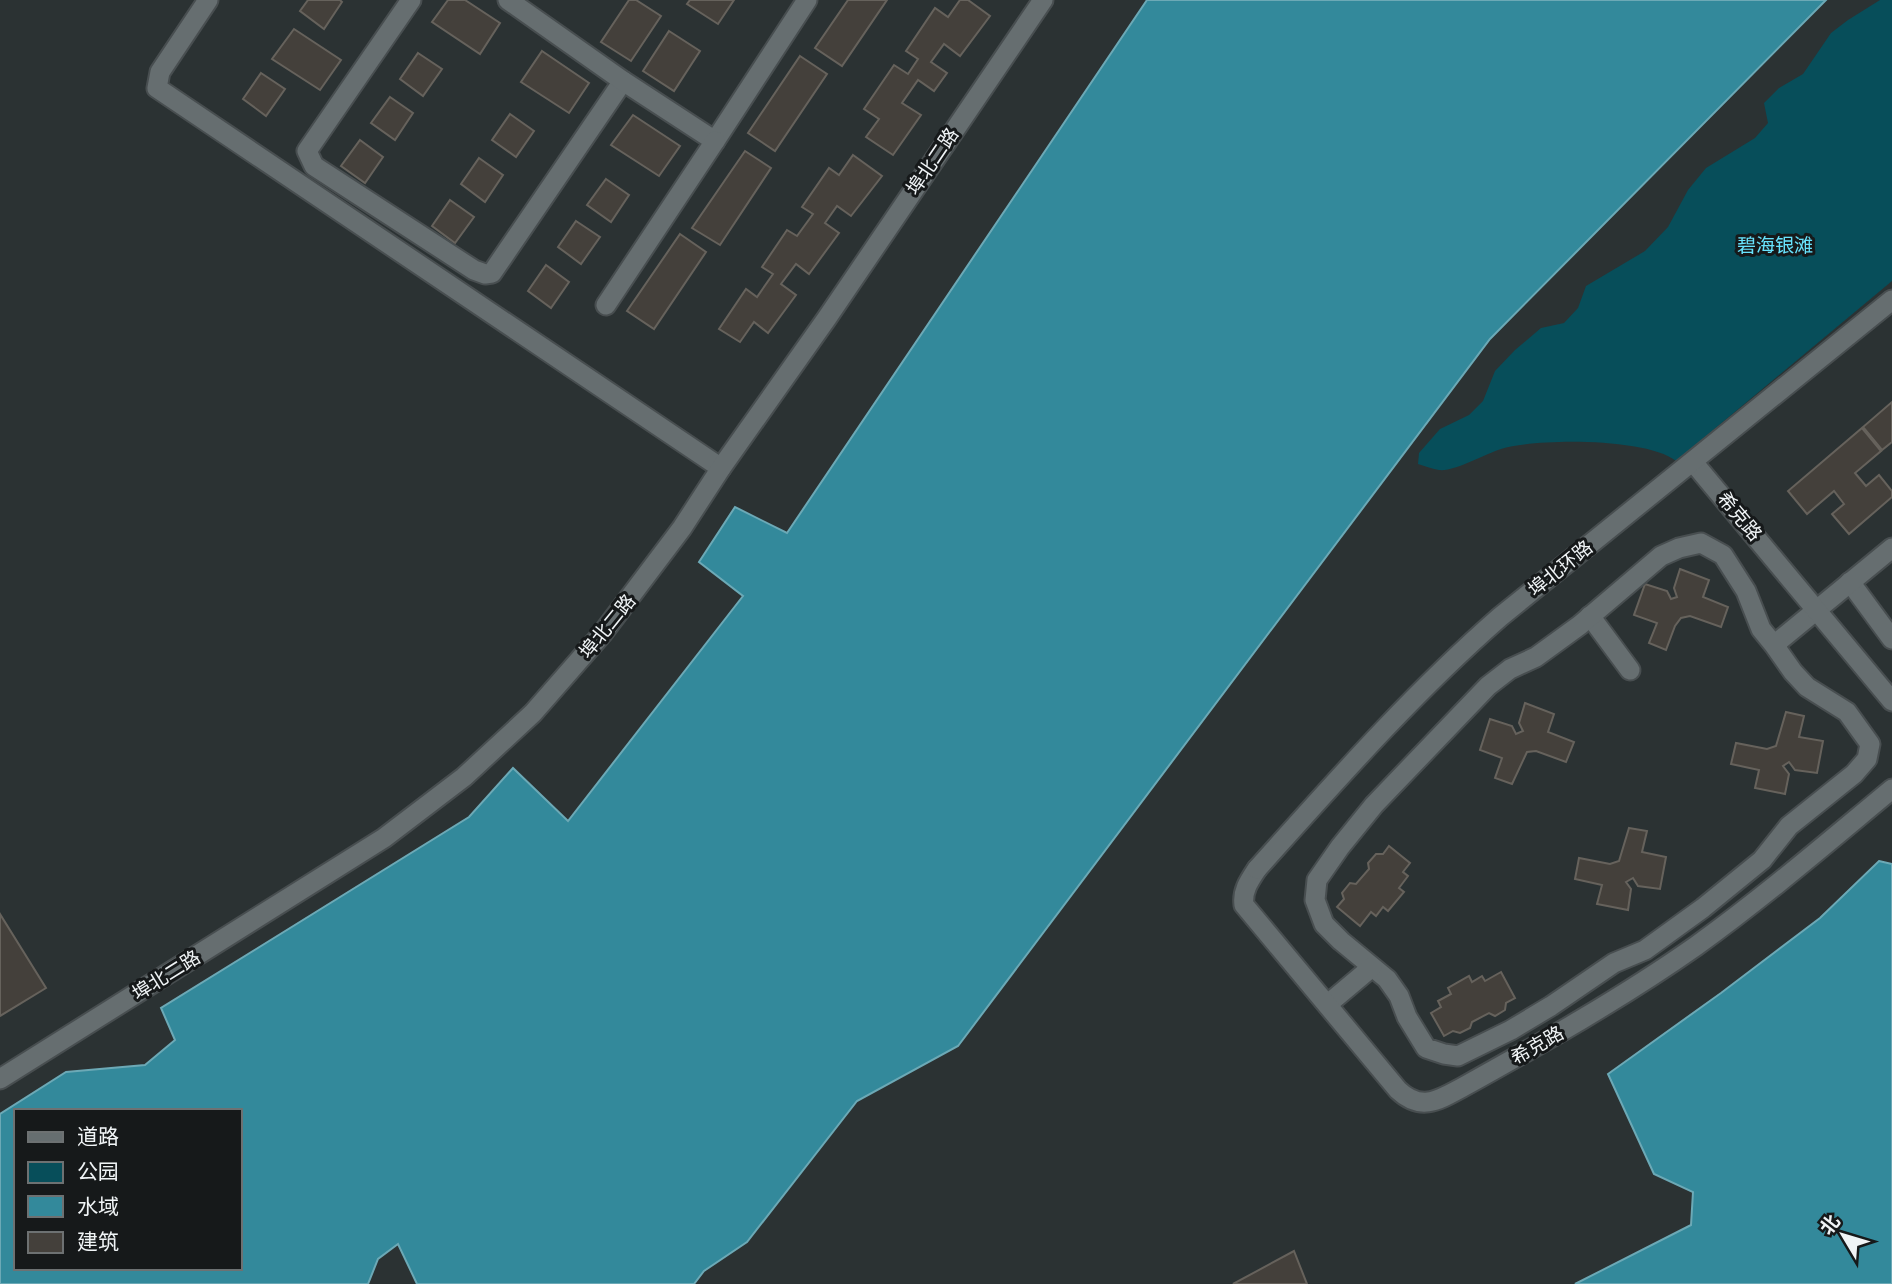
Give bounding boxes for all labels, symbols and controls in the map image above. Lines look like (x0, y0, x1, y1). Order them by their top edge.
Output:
street label: 埠北二路 (901, 123, 962, 199)
park label: 碧海银滩 (1737, 233, 1813, 256)
street label: 希克路 (1713, 486, 1768, 545)
street label: 埠北环路 (1523, 535, 1596, 600)
street label: 埠北二路 (574, 589, 639, 662)
street label: 埠北二路 (127, 945, 204, 1004)
street label: 希克路 (1506, 1020, 1567, 1069)
legend (14, 1109, 242, 1270)
text: 道路 (77, 1123, 119, 1148)
text: 公园 (77, 1158, 119, 1183)
text: 水域 (77, 1193, 119, 1218)
north arrow (1808, 1200, 1878, 1270)
text: 北 (1814, 1210, 1844, 1239)
text: 建筑 (77, 1228, 119, 1253)

